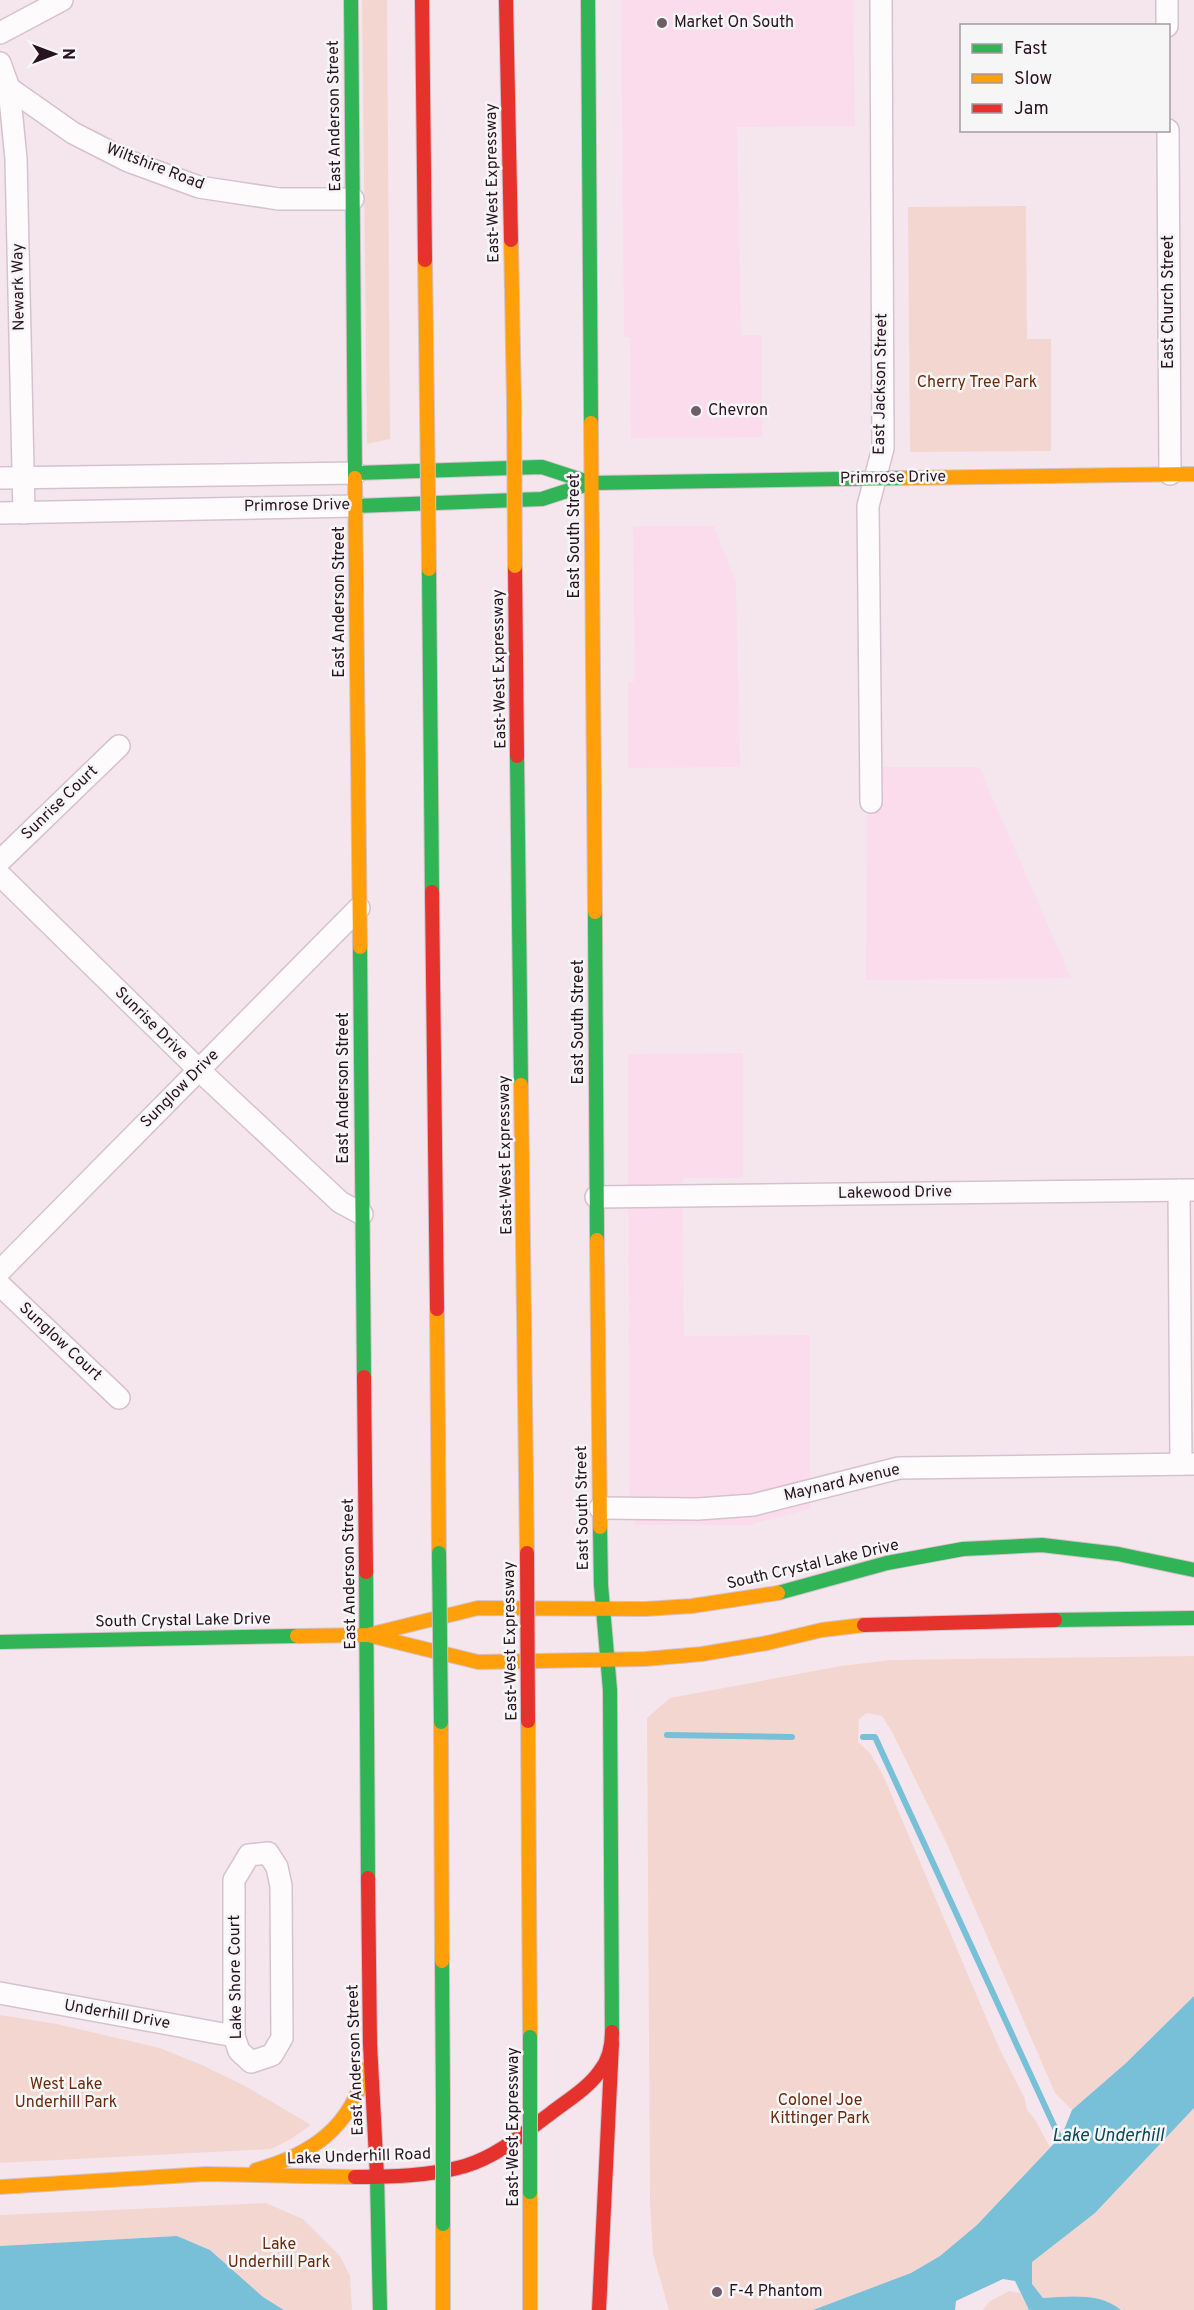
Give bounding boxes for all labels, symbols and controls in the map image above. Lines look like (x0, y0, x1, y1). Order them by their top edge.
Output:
place label: Market On South (674, 13, 794, 33)
marker: Market On South (655, 16, 669, 30)
north arrow (24, 24, 84, 84)
legend (960, 24, 1170, 132)
text: Fast (1014, 38, 1047, 61)
street label: East Anderson Street (324, 40, 346, 192)
text: N (57, 48, 77, 60)
text: Slow (1014, 68, 1052, 91)
text: Jam (1014, 98, 1049, 121)
street label: East-West Expressway (482, 103, 504, 263)
street label: Wiltshire Road (103, 139, 207, 195)
street label: East Church Street (1159, 235, 1179, 369)
street label: Newark Way (8, 243, 30, 331)
street label: East Jackson Street (870, 313, 892, 455)
park label: Cherry Tree Park (917, 373, 1037, 393)
place label: Chevron (708, 401, 768, 421)
marker: Chevron (689, 404, 703, 418)
street label: Primrose Drive (840, 467, 946, 489)
street label: East South Street (565, 474, 585, 598)
street label: Primrose Drive (244, 495, 350, 517)
street label: East Anderson Street (330, 526, 350, 678)
street label: East-West Expressway (489, 589, 511, 749)
street label: Sunrise Court (18, 761, 102, 845)
street label: East South Street (569, 960, 589, 1084)
street label: Sunrise Drive (110, 983, 192, 1065)
street label: East Anderson Street (334, 1012, 354, 1164)
street label: Sunglow Drive (137, 1046, 223, 1132)
street label: East-West Expressway (495, 1075, 517, 1235)
street label: Lakewood Drive (838, 1182, 952, 1204)
street label: Sunglow Court (14, 1298, 106, 1386)
street label: East South Street (572, 1445, 594, 1571)
street label: Maynard Avenue (782, 1460, 902, 1506)
street label: East Anderson Street (339, 1498, 361, 1650)
street label: South Crystal Lake Drive (725, 1535, 901, 1595)
street label: East-West Expressway (500, 1561, 522, 1721)
street label: South Crystal Lake Drive (95, 1609, 271, 1633)
street label: Lake Shore Court (225, 1915, 247, 2039)
street label: East Anderson Street (343, 1984, 369, 2136)
street label: Underhill Drive (62, 1996, 172, 2034)
street label: East-West Expressway (504, 2047, 524, 2207)
park label: West Lake Underhill Park (15, 2075, 117, 2113)
park label: Colonel Joe Kittinger Park (770, 2091, 870, 2129)
water label: Lake Underhill (1052, 2125, 1165, 2148)
street label: Lake Underhill Road (287, 2144, 431, 2170)
park label: Lake Underhill Park (228, 2235, 330, 2273)
place label: F-4 Phantom (729, 2282, 823, 2302)
marker: F-4 Phantom (710, 2285, 724, 2299)

